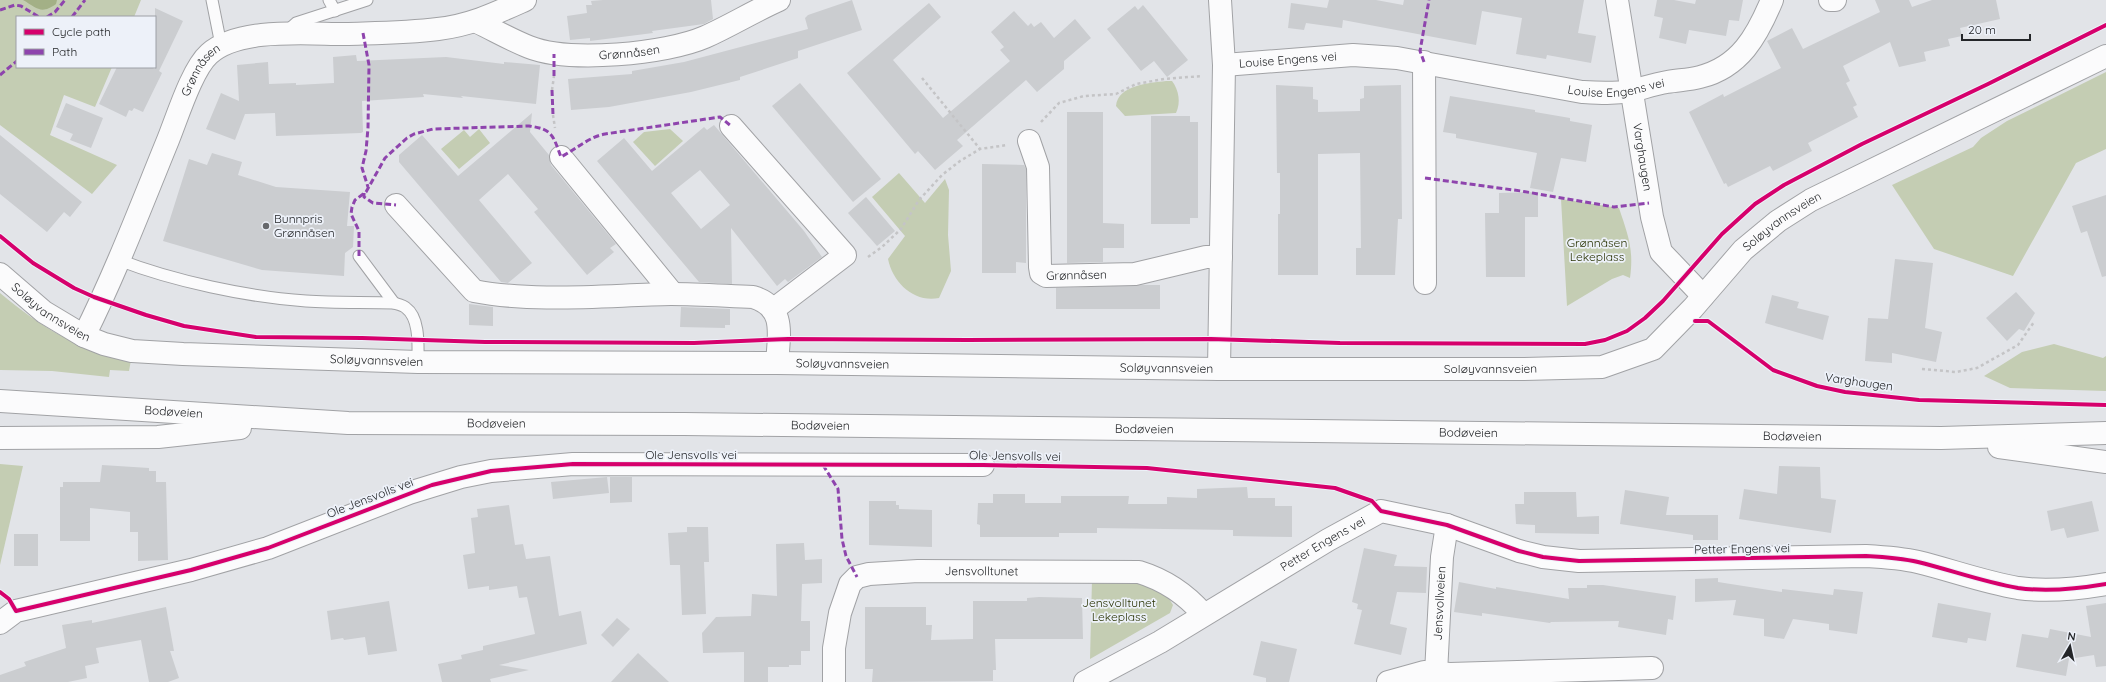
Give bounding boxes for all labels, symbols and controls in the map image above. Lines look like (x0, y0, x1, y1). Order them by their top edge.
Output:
legend (16, 16, 156, 68)
scale bar (1962, 16, 2030, 42)
text: 20 m (1968, 22, 1996, 37)
text: Cycle path (52, 24, 111, 39)
street label: Grønnåsen (178, 40, 223, 98)
street label: Grønnåsen (599, 41, 661, 62)
text: Path (52, 44, 77, 59)
street label: Louise Engens vei (1238, 48, 1337, 71)
street label: Louise Engens vei (1566, 75, 1666, 100)
street label: Varghaugen (1630, 122, 1656, 192)
street label: Soløyvannsveien (1739, 188, 1824, 254)
place label: Bunnpris Grønnåsen (274, 211, 335, 240)
marker: Bunnpris Grønnåsen (261, 221, 271, 231)
park label: Grønnåsen Lekeplass (1567, 235, 1627, 264)
street label: Grønnåsen (1046, 267, 1107, 283)
street label: Soløyvannsveien (9, 279, 92, 345)
street label: Soløyvannsveien (330, 351, 423, 369)
street label: Soløyvannsveien (796, 355, 889, 372)
street label: Soløyvannsveien (1120, 360, 1213, 376)
street label: Soløyvannsveien (1444, 361, 1537, 376)
street label: Varghaugen (1824, 369, 1894, 394)
street label: Bodøveien (144, 402, 204, 421)
street label: Bodøveien (467, 415, 526, 431)
street label: Bodøveien (791, 417, 850, 433)
street label: Bodøveien (1115, 421, 1174, 436)
street label: Bodøveien (1439, 424, 1498, 440)
street label: Bodøveien (1763, 428, 1822, 444)
street label: Ole Jensvolls vei (645, 447, 737, 462)
street label: Ole Jensvolls vei (969, 447, 1061, 464)
street label: Ole Jensvolls vei (324, 474, 415, 521)
street label: Petter Engens vei (1277, 513, 1368, 574)
street label: Petter Engens vei (1694, 540, 1790, 557)
street label: Jensvolltunet (944, 563, 1018, 578)
street label: Jensvollveien (1430, 566, 1449, 641)
park label: Jensvolltunet Lekeplass (1082, 595, 1156, 624)
north arrow (2050, 626, 2090, 666)
text: N (2066, 629, 2077, 644)

